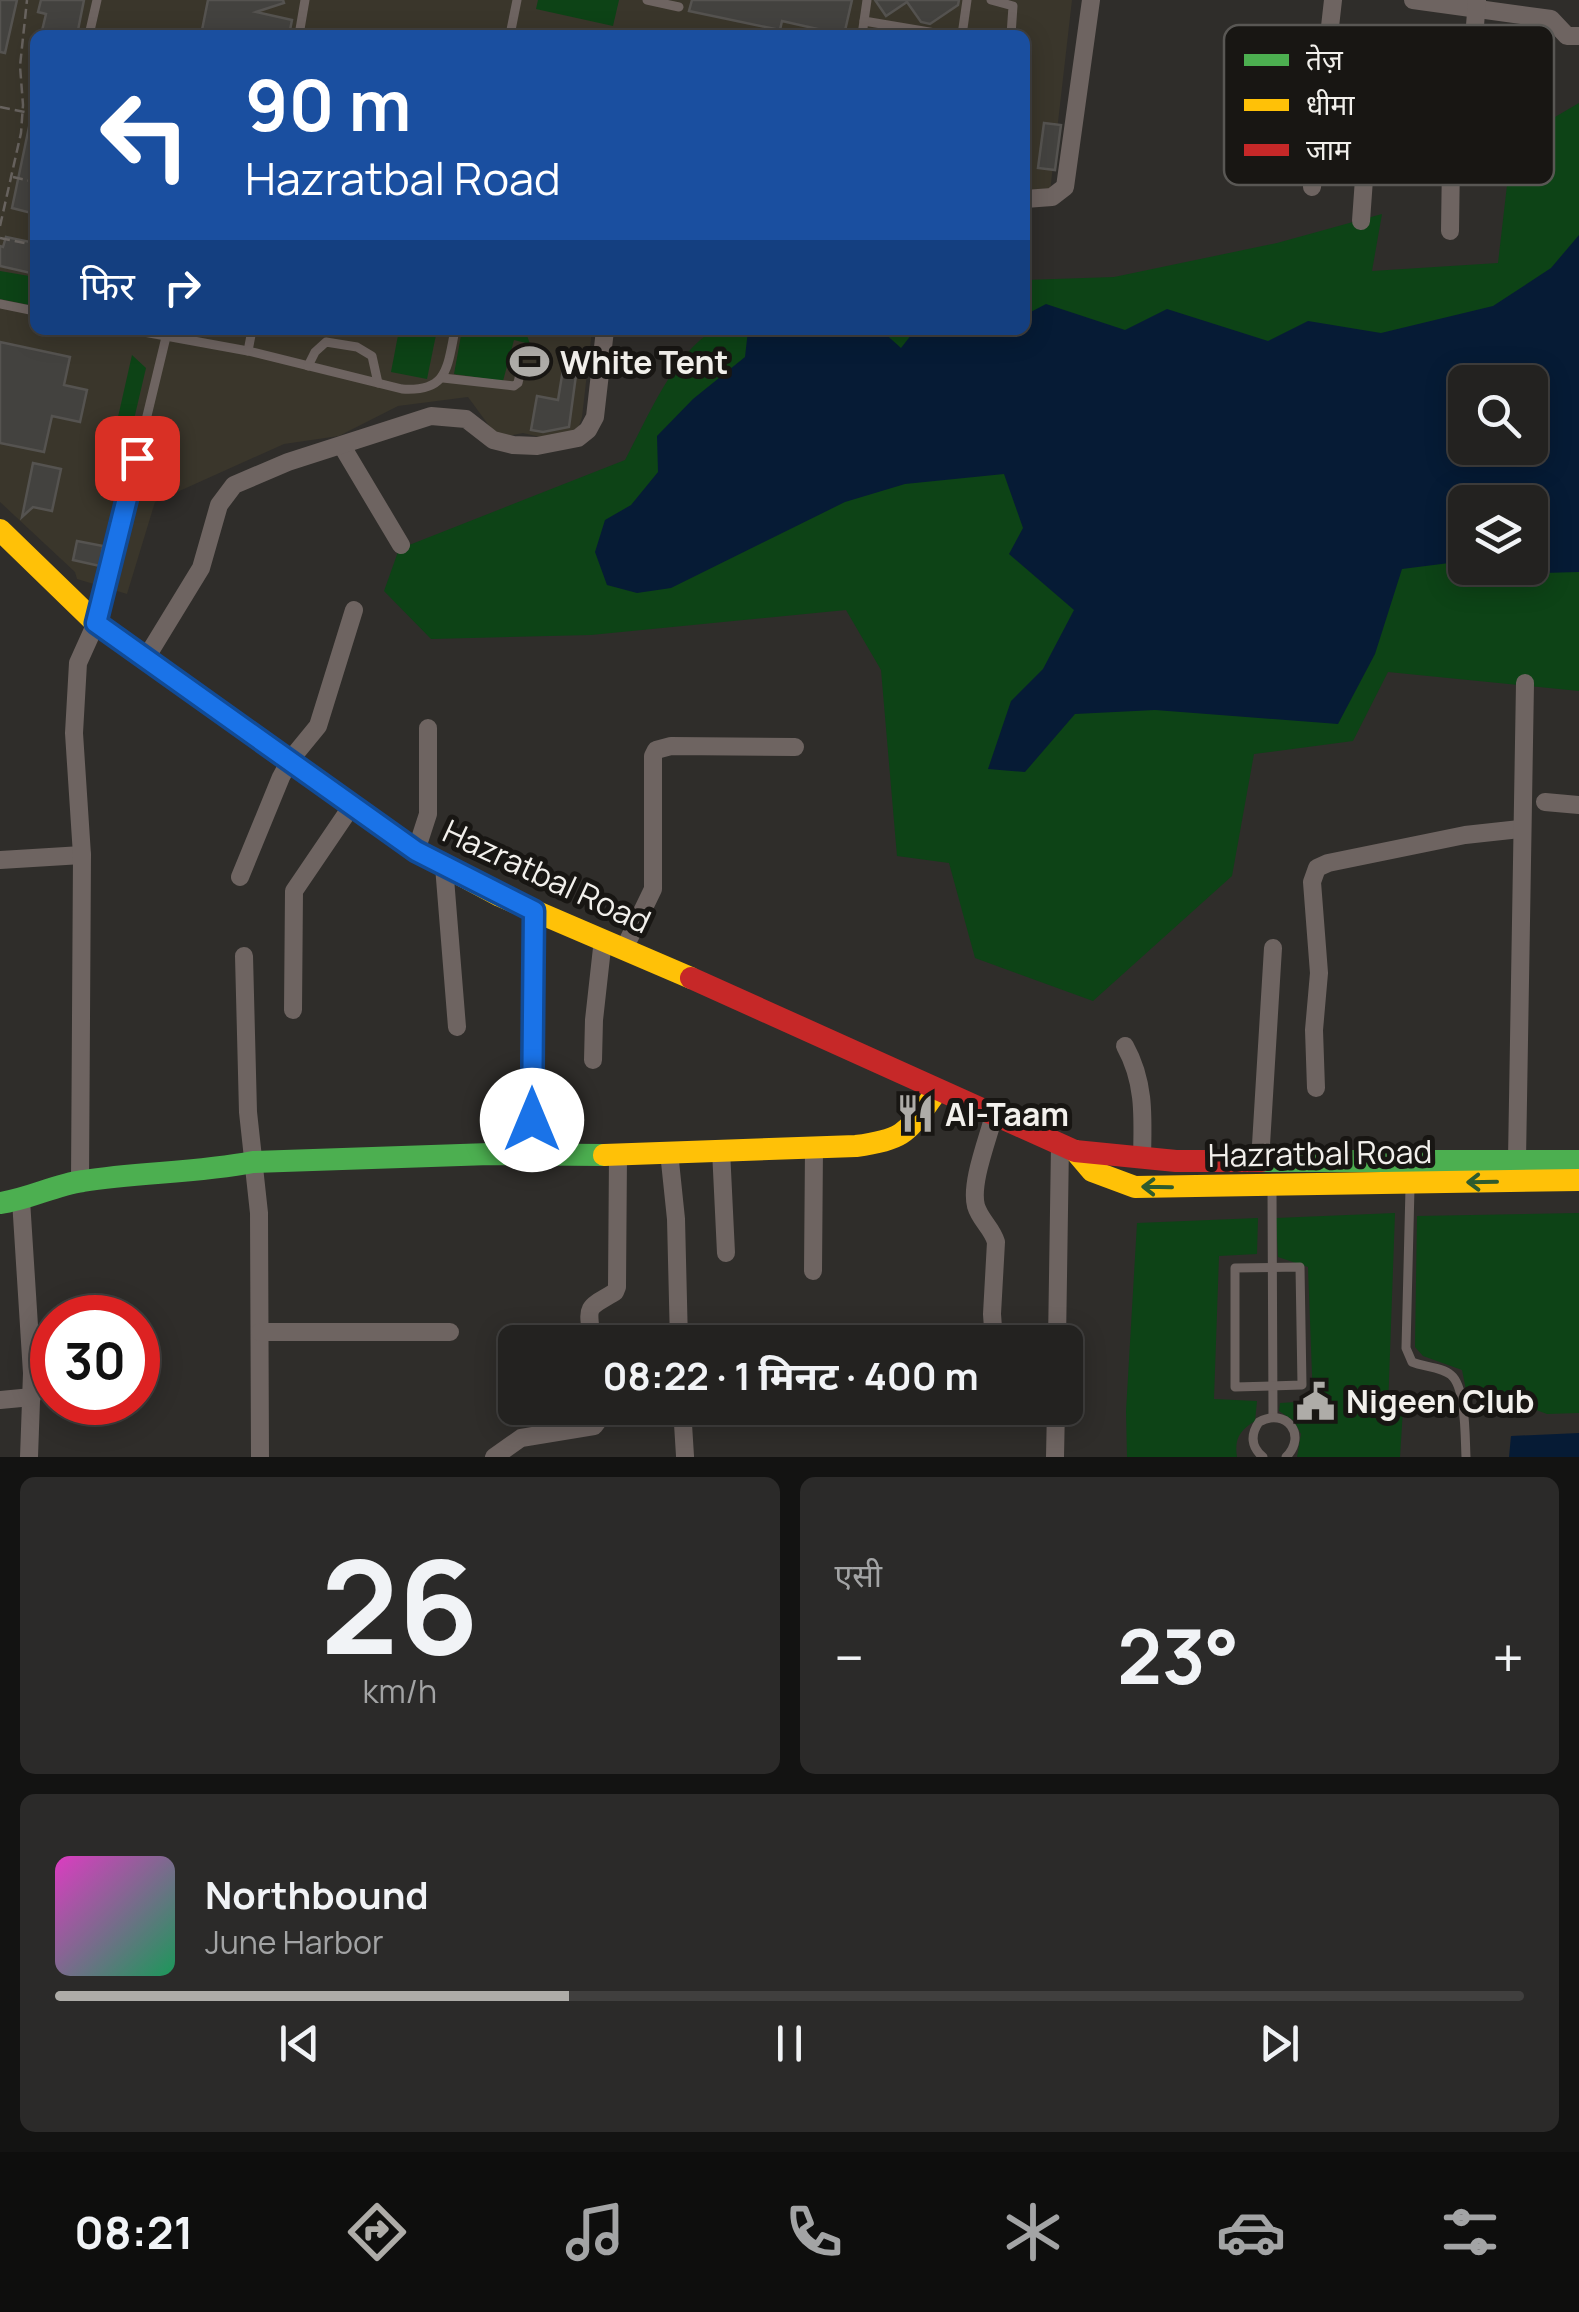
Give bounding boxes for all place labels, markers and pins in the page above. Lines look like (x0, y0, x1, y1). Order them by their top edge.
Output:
place label: White Tent (560, 340, 728, 384)
sports icon: White Tent (509, 341, 551, 383)
pin (95, 416, 180, 501)
place label: Al-Taam (945, 1092, 1069, 1136)
restaurant icon: Al-Taam (894, 1093, 936, 1135)
place label: Nigeen Club (1346, 1379, 1534, 1423)
public building icon: Nigeen Club (1295, 1380, 1337, 1422)

